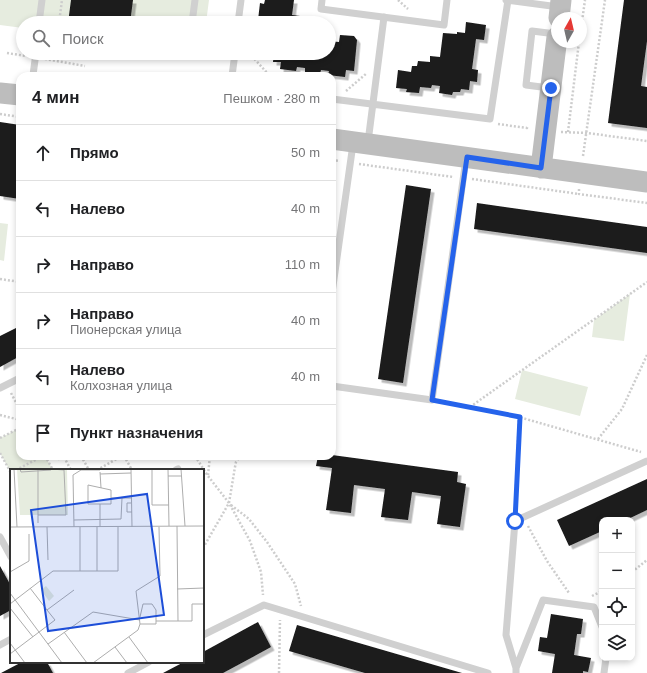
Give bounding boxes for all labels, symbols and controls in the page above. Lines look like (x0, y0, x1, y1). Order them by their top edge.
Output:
north arrow (551, 12, 587, 48)
search box (16, 16, 336, 60)
icon: search (30, 27, 52, 49)
text: Поиск (62, 30, 104, 47)
route end (542, 79, 560, 97)
text: 4 мин (32, 88, 79, 107)
text: Пешком · 280 m (223, 91, 320, 106)
icon: ahead (32, 142, 54, 164)
text: Прямо (70, 144, 119, 161)
text: 50 m (291, 145, 320, 160)
icon: left (32, 198, 54, 220)
text: Налево (70, 200, 125, 217)
text: 40 m (291, 201, 320, 216)
icon: right (32, 254, 54, 276)
text: Направо (70, 256, 134, 273)
text: 110 m (285, 257, 320, 272)
text: Направо (70, 305, 134, 322)
icon: right (32, 310, 54, 332)
text: 40 m (291, 313, 320, 328)
text: Пионерская улица (70, 322, 182, 337)
text: Налево (70, 361, 125, 378)
icon: left (32, 366, 54, 388)
text: 40 m (291, 369, 320, 384)
text: Колхозная улица (70, 378, 172, 393)
icon: arrive (32, 422, 54, 444)
text: Пункт назначения (70, 424, 203, 441)
inset map (10, 469, 204, 663)
route start (506, 512, 524, 530)
map controls (599, 517, 635, 661)
button: + (599, 517, 635, 553)
button: − (599, 553, 635, 589)
button: locate (599, 589, 635, 625)
button: layers (599, 625, 635, 661)

